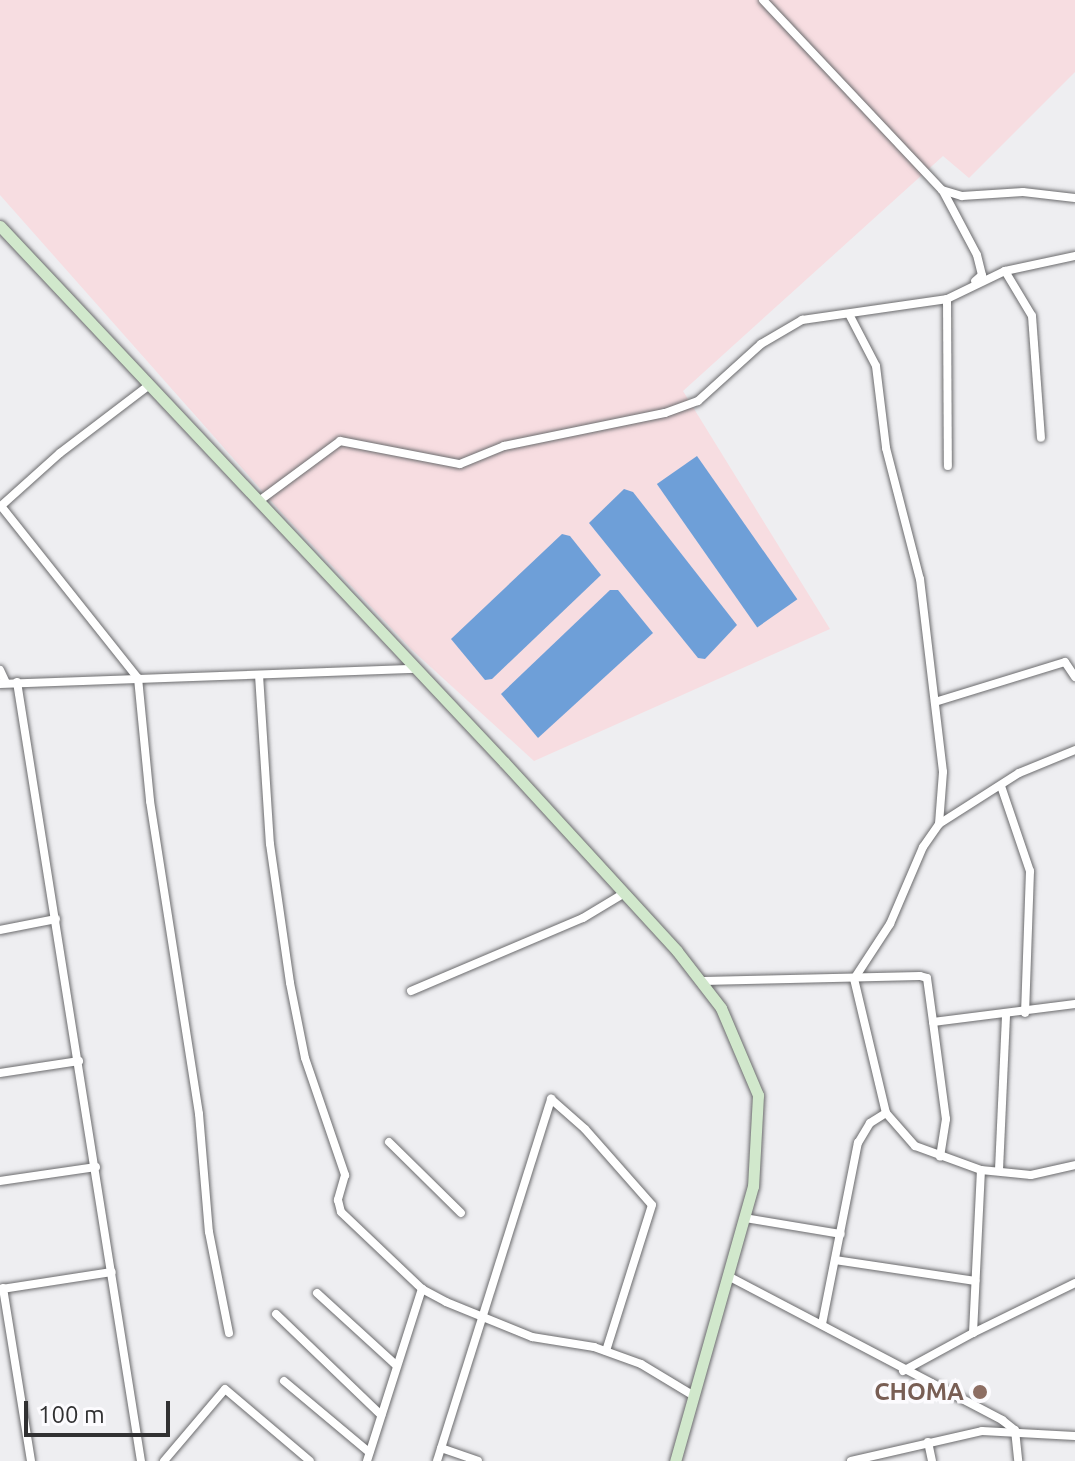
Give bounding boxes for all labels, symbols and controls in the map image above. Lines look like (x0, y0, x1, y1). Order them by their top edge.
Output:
place label: CHOMA (874, 1378, 964, 1406)
marker: CHOMA (971, 1383, 989, 1401)
scale bar (28, 1385, 174, 1435)
text: 100 m (38, 1401, 105, 1428)

